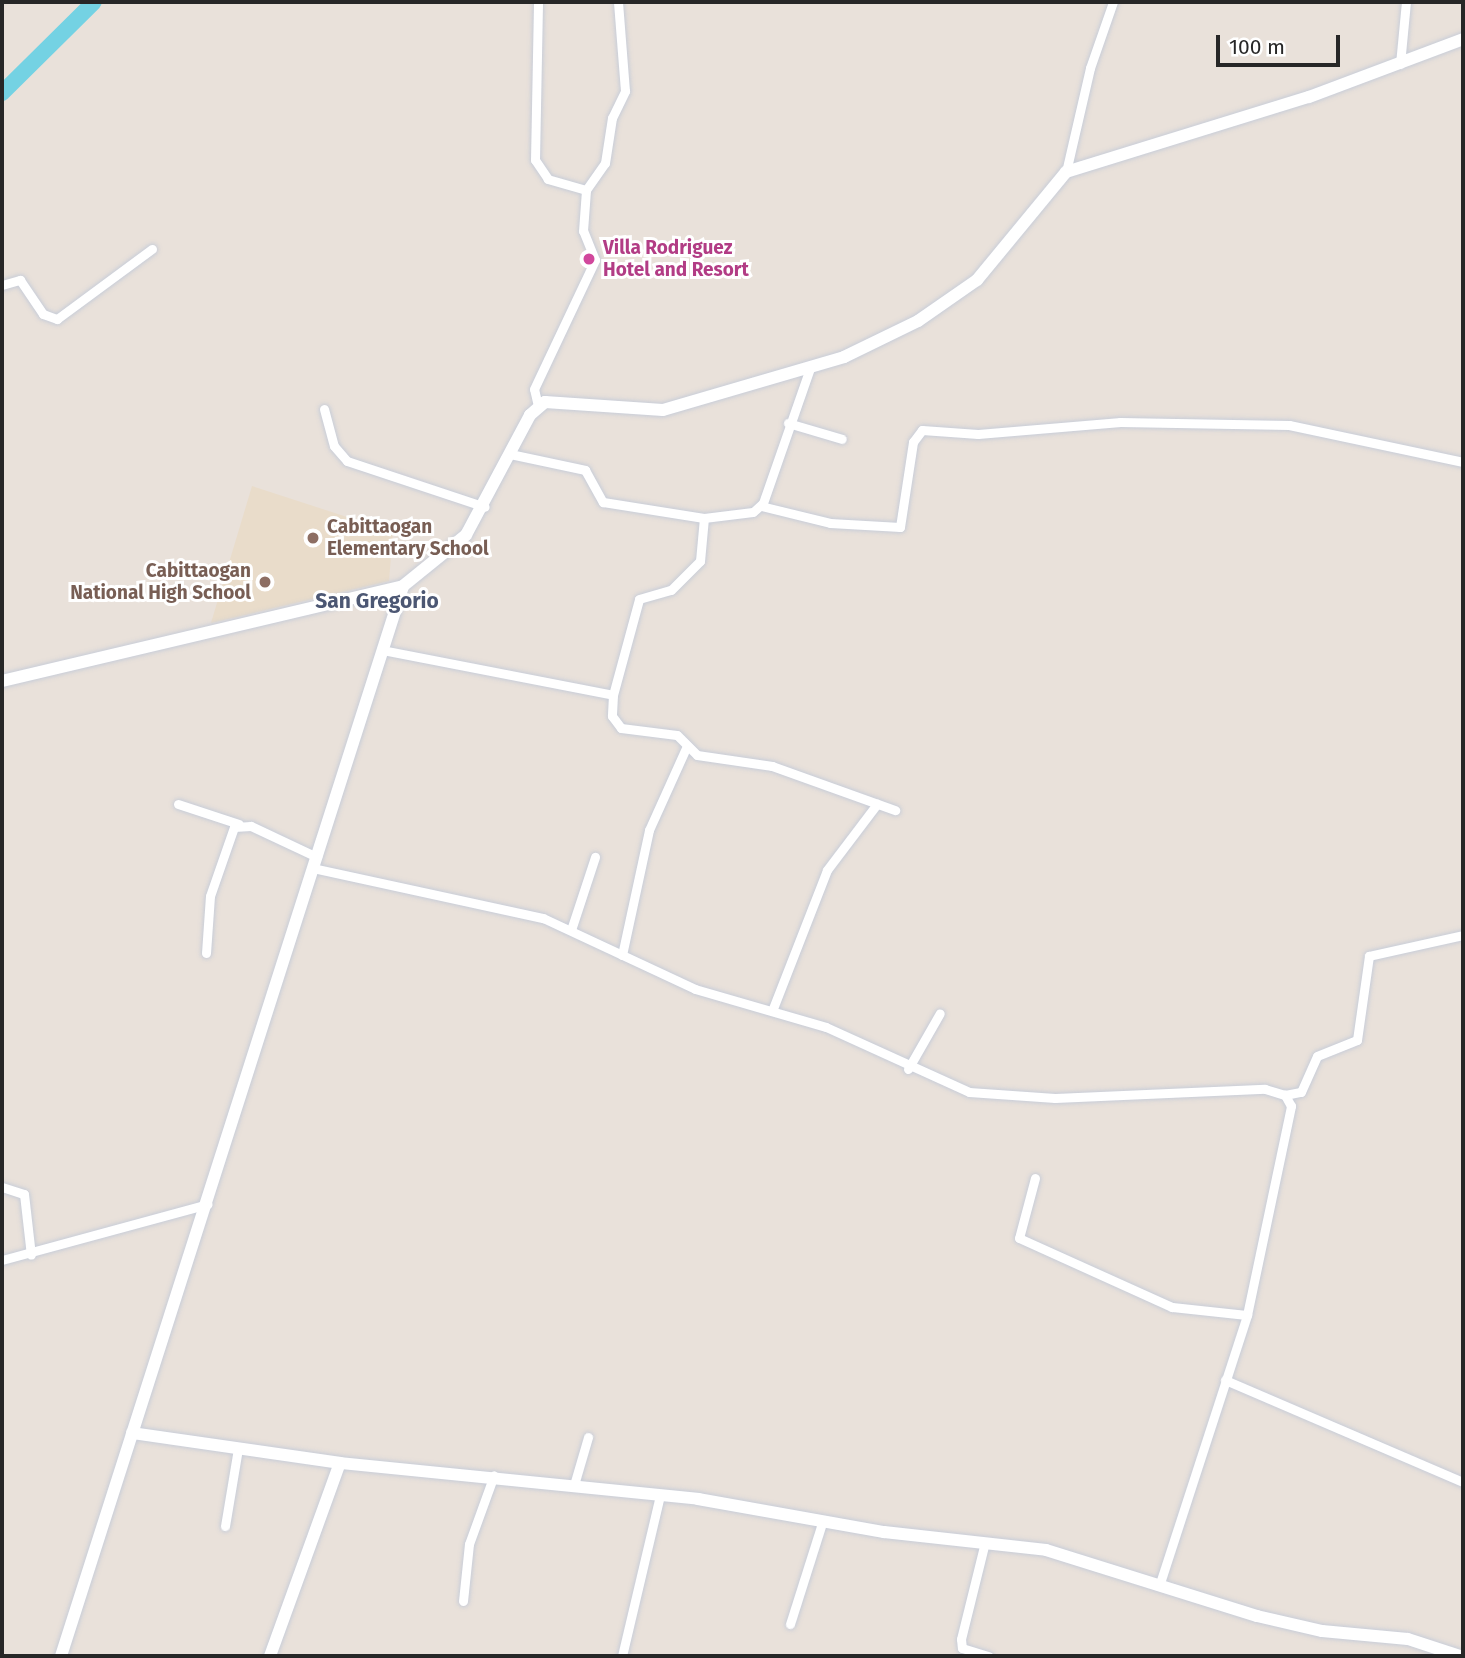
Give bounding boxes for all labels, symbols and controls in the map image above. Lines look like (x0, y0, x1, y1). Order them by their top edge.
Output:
scale bar (1220, 21, 1344, 65)
text: 100 m (1229, 34, 1285, 60)
place label: Villa Rodriguez Hotel and Resort (603, 237, 749, 281)
marker: Villa Rodriguez Hotel and Resort (581, 251, 597, 267)
place label: Cabittaogan Elementary School (327, 516, 489, 560)
marker: Cabittaogan Elementary School (305, 530, 321, 546)
place label: Cabittaogan National High School (70, 560, 251, 604)
marker: Cabittaogan National High School (257, 574, 273, 590)
district label: San Gregorio (315, 588, 439, 614)

